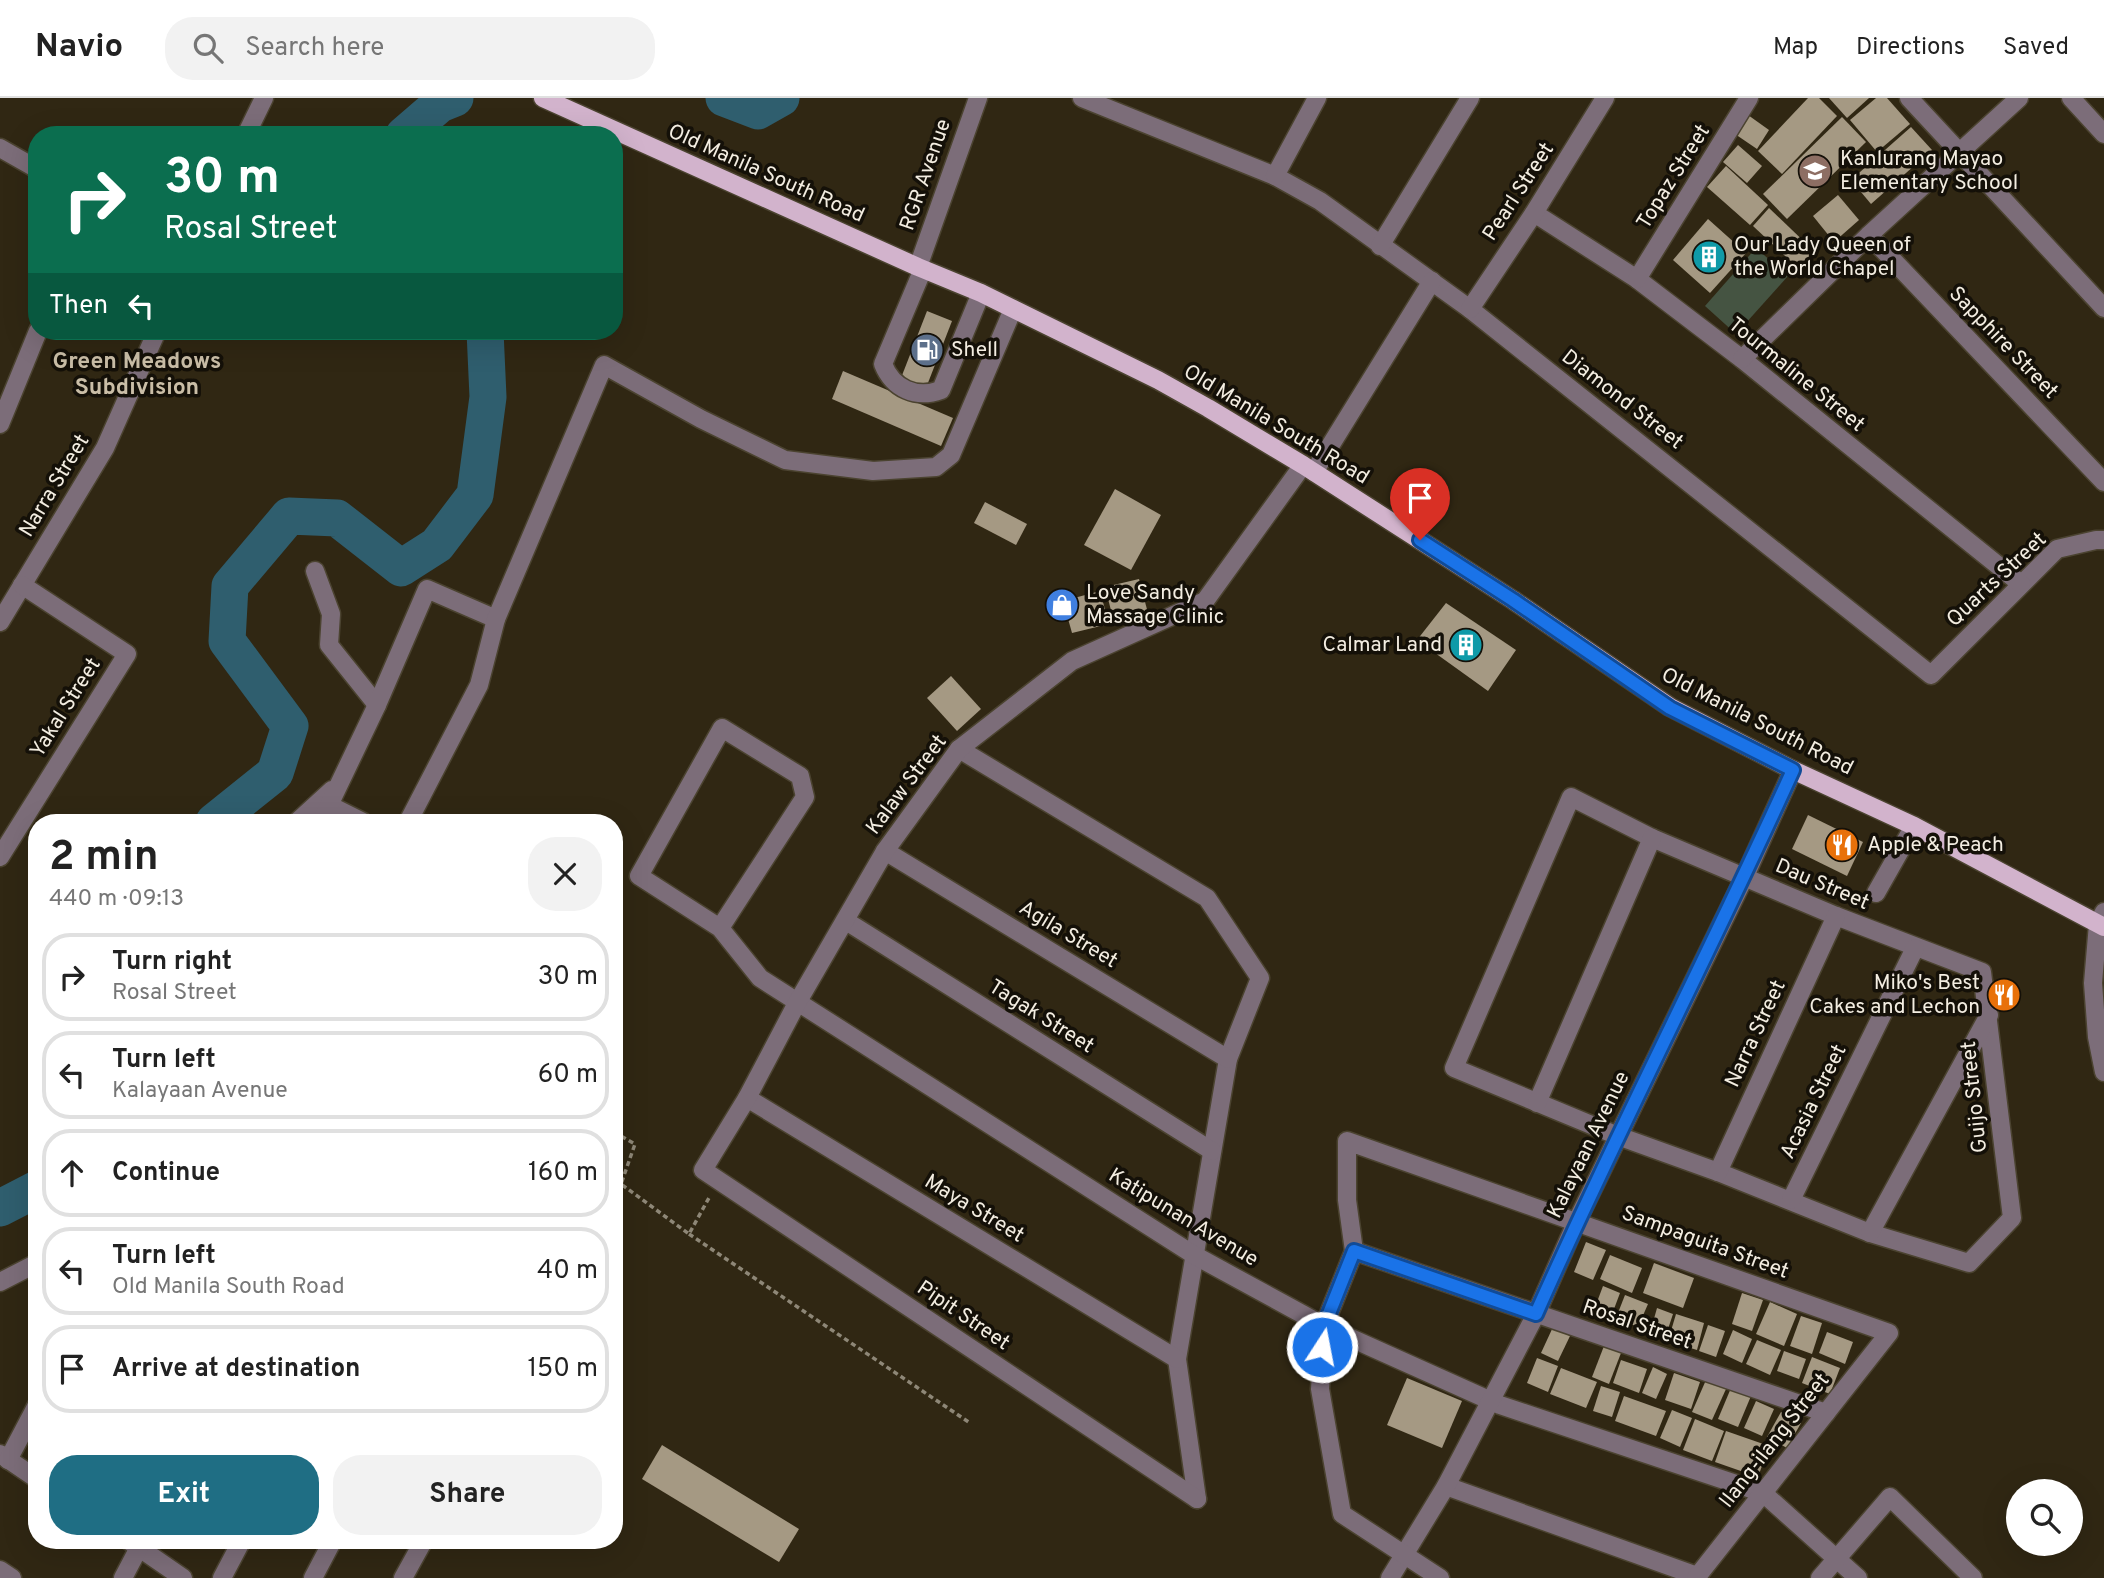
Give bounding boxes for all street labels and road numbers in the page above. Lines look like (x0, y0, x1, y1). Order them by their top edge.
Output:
street label: RGR Avenue (894, 116, 958, 234)
street label: Old Manila South Road (663, 118, 869, 230)
street label: Topaz Street (1631, 120, 1717, 234)
street label: Pearl Street (1477, 138, 1561, 246)
street label: Sapphire Street (1942, 281, 2064, 405)
street label: Tourmaline Street (1722, 312, 1870, 438)
street label: Diamond Street (1556, 344, 1688, 456)
street label: Old Manila South Road (1178, 359, 1374, 491)
street label: Narra Street (14, 430, 96, 542)
street label: Quarts Street (1941, 527, 2053, 633)
street label: Yakal Street (25, 653, 107, 763)
street label: Old Manila South Road (1656, 662, 1858, 782)
street label: Kalaw Street (860, 729, 954, 841)
street label: Dau Street (1771, 853, 1873, 917)
street label: Agila Street (1014, 895, 1122, 975)
street label: Tagak Street (983, 974, 1099, 1060)
street label: Narra Street (1719, 976, 1793, 1092)
street label: Acasia Street (1775, 1040, 1853, 1164)
street label: Guijo Street (1956, 1040, 1994, 1154)
street label: Kalayaan Avenue (1542, 1067, 1636, 1223)
street label: Katipunan Avenue (1103, 1163, 1263, 1273)
street label: Maya Street (919, 1169, 1029, 1249)
street label: Sampaguita Street (1618, 1200, 1792, 1286)
street label: Pipit Street (911, 1275, 1015, 1357)
street label: Rosal Street (1579, 1294, 1695, 1356)
street label: Ilang-ilang Street (1714, 1368, 1836, 1514)

